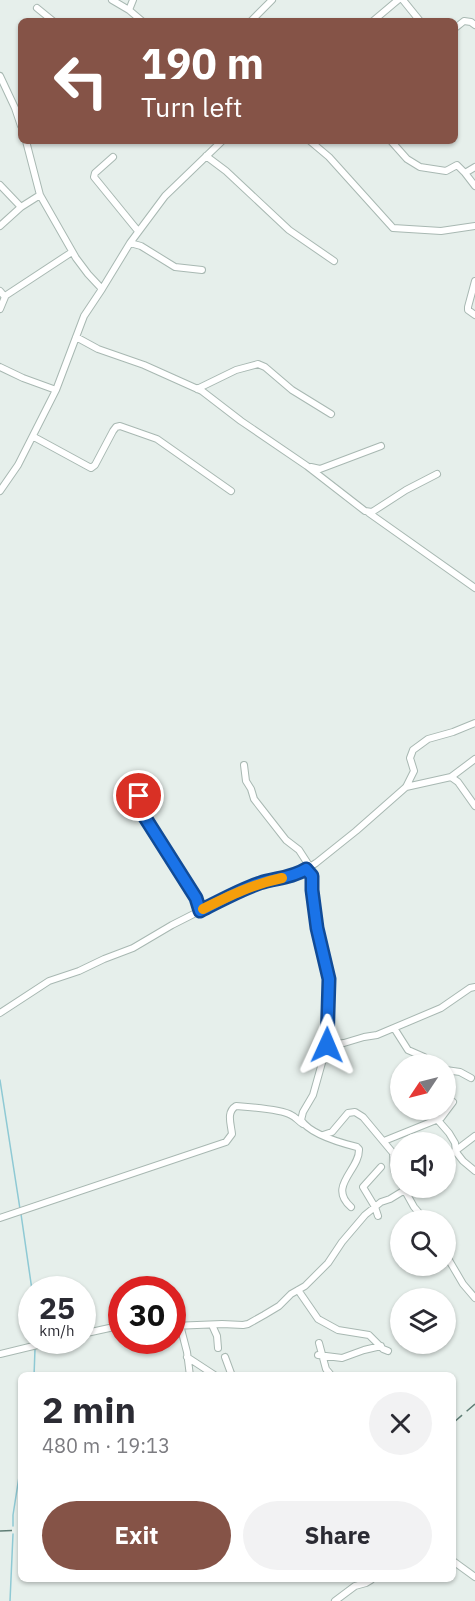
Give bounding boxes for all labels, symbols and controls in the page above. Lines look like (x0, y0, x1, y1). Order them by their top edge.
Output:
text: 190 m (141, 36, 264, 91)
icon: left (42, 42, 120, 120)
text: Turn left (141, 89, 242, 124)
pin (113, 770, 164, 821)
icon: arrive (122, 779, 155, 812)
position arrow (295, 1013, 359, 1077)
north arrow (390, 1054, 456, 1120)
map controls (390, 1054, 456, 1354)
button: sound (390, 1132, 456, 1198)
button: search (390, 1210, 456, 1276)
speed limit sign: 30 (108, 1276, 186, 1354)
text: 25 (39, 1288, 75, 1327)
button: layers (390, 1288, 456, 1354)
text: km/h (39, 1321, 75, 1340)
text: 2 min (42, 1386, 136, 1433)
button: close (369, 1392, 432, 1455)
text: 480 m · 19:13 (42, 1432, 170, 1459)
button: Exit (42, 1501, 231, 1570)
button: Share (243, 1501, 432, 1570)

